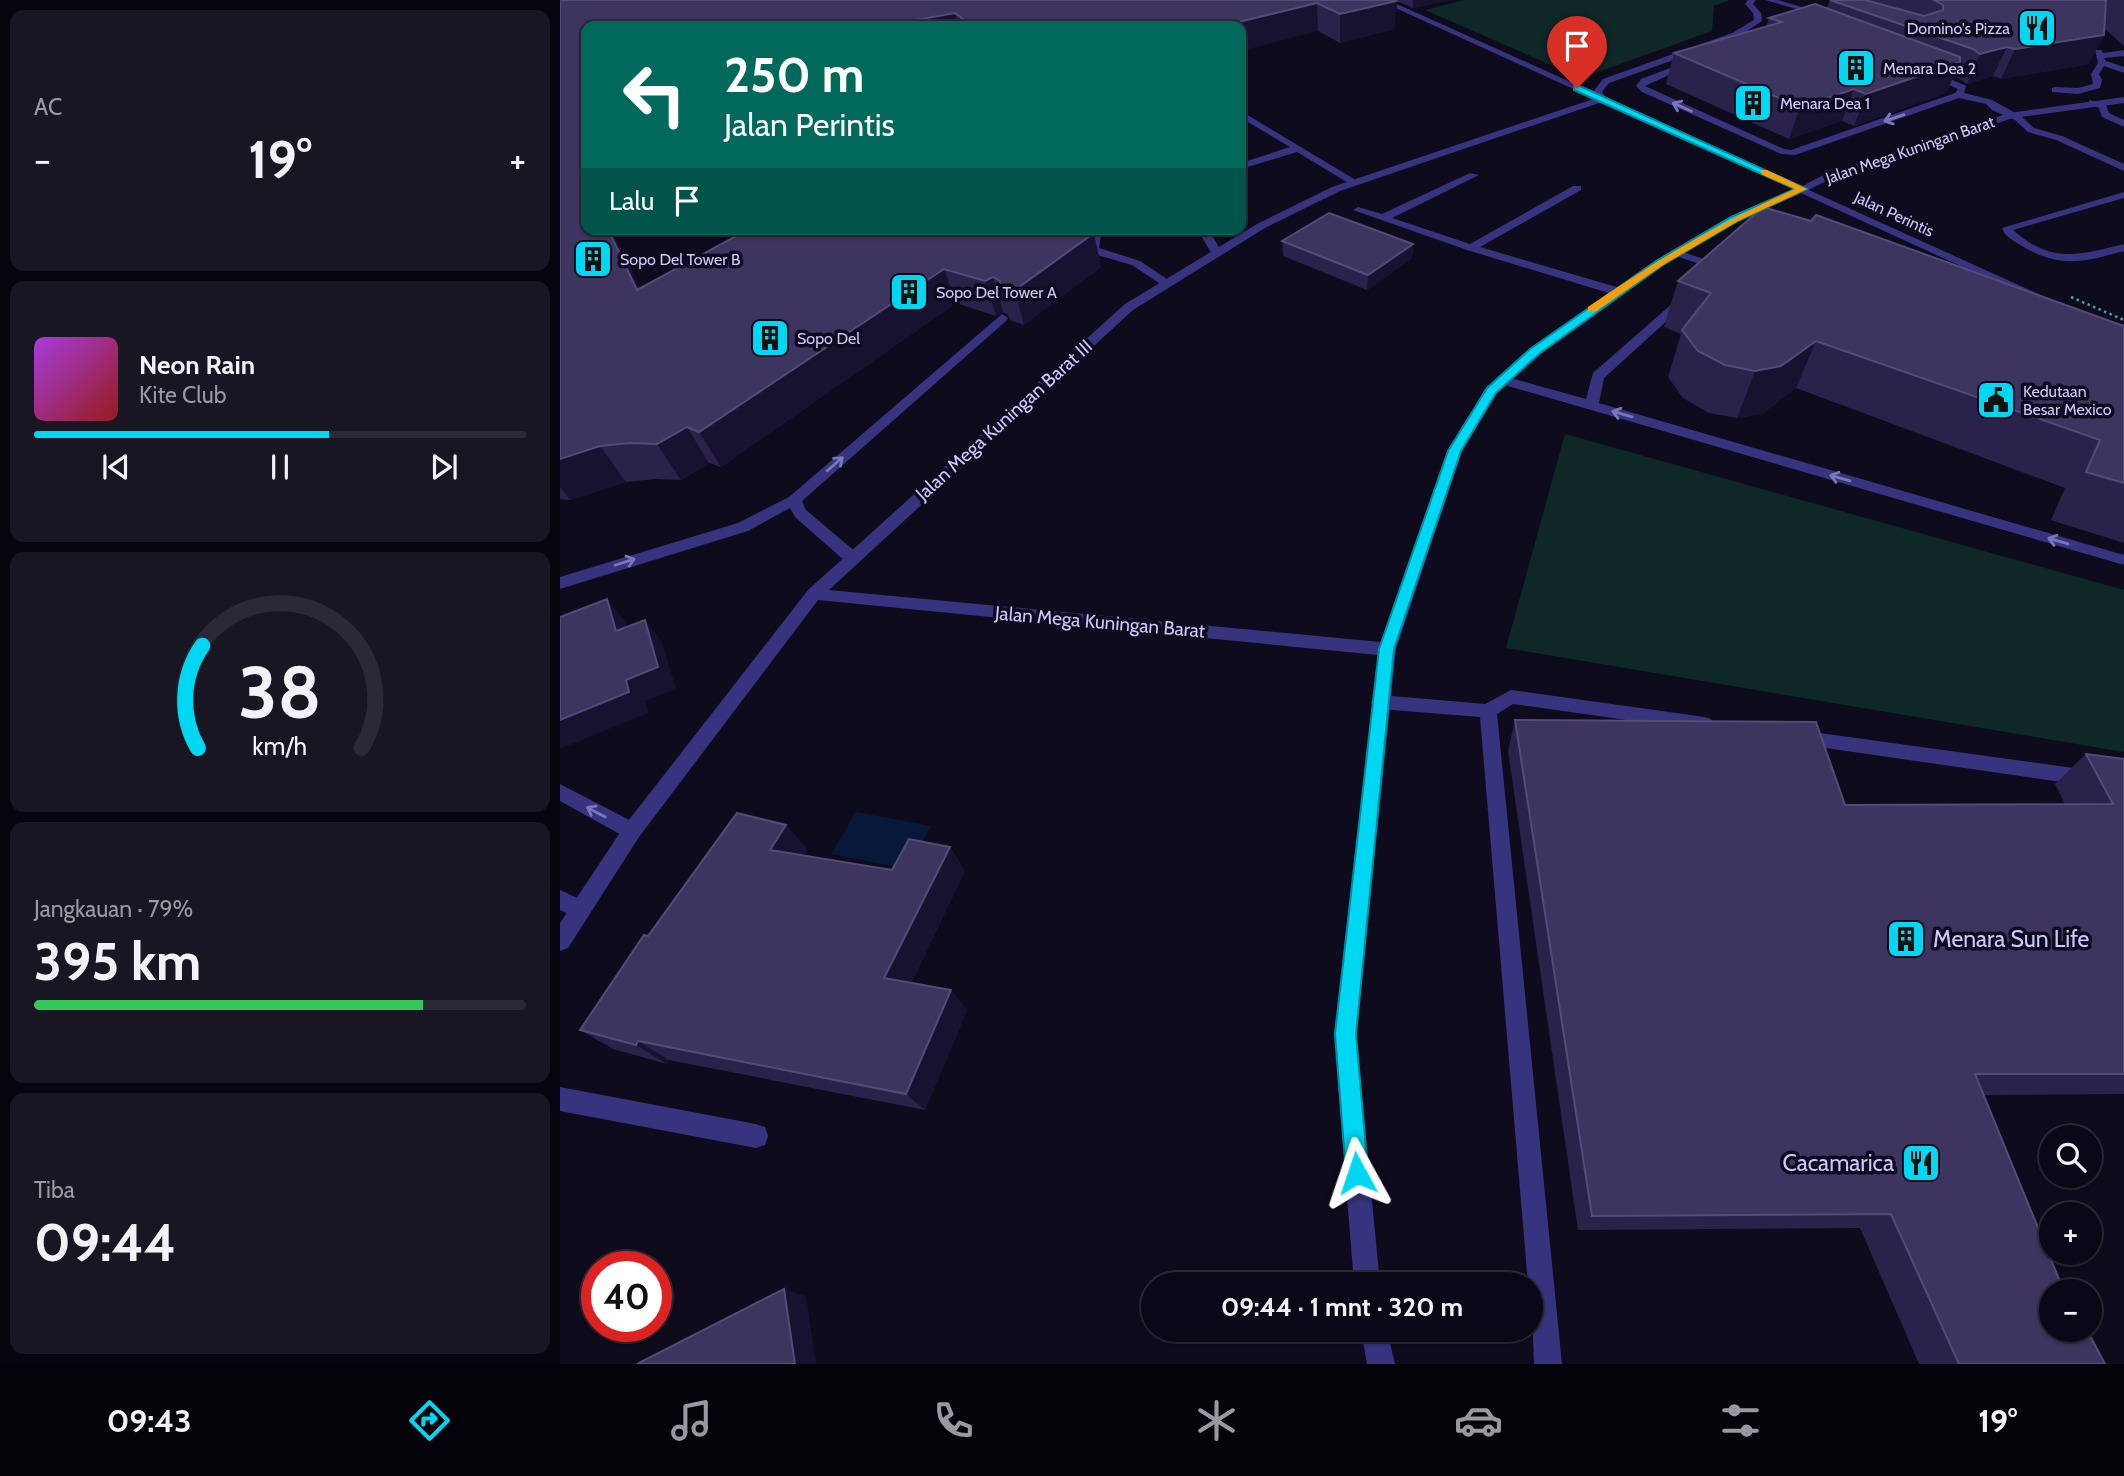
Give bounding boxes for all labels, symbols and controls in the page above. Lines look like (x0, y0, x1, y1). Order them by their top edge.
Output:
restaurant icon: Domino's Pizza (2016, 7, 2058, 49)
pin (1547, 16, 1607, 88)
place label: Domino's Pizza (1907, 19, 2010, 38)
icon: arrive (1558, 27, 1596, 65)
text: 250 m (724, 45, 864, 104)
building icon: Menara Dea 2 (1835, 47, 1877, 89)
icon: left (609, 49, 700, 140)
place label: Menara Dea 2 (1883, 59, 1976, 78)
building icon: Menara Dea 1 (1732, 82, 1774, 124)
text: AC (34, 93, 62, 121)
place label: Menara Dea 1 (1780, 94, 1870, 113)
one-way arrow (1672, 100, 1693, 113)
text: Jalan Perintis (724, 105, 895, 144)
street label: Jalan Mega Kuningan Barat (1822, 112, 1998, 188)
one-way arrow (1884, 113, 1905, 126)
text: 19° (248, 128, 312, 191)
text: − (34, 136, 51, 183)
text: + (509, 136, 526, 183)
icon: arrive (668, 182, 706, 220)
text: Lalu (609, 185, 654, 217)
street label: Jalan Perintis (1850, 187, 1937, 241)
building icon: Sopo Del Tower B (572, 238, 614, 280)
place label: Sopo Del Tower B (620, 250, 741, 269)
building icon: Sopo Del Tower A (888, 271, 930, 313)
place label: Sopo Del Tower A (936, 283, 1057, 302)
building icon: Sopo Del (749, 317, 791, 359)
place label: Sopo Del (797, 329, 860, 348)
street label: Jalan Mega Kuningan Barat III (910, 335, 1097, 506)
text: Neon Rain (139, 349, 255, 381)
public building icon: Kedutaan Besar Mexico (1975, 379, 2017, 421)
text: Kite Club (139, 381, 226, 409)
place label: Kedutaan Besar Mexico (2023, 382, 2112, 419)
one-way arrow (1611, 406, 1633, 419)
icon: previous (97, 448, 135, 486)
icon: pause (261, 448, 299, 486)
icon: next (425, 448, 463, 486)
one-way arrow (826, 456, 844, 472)
one-way arrow (1829, 470, 1851, 483)
one-way arrow (2048, 534, 2070, 547)
one-way arrow (614, 555, 636, 568)
street label: Jalan Mega Kuningan Barat (993, 601, 1207, 643)
text: 38 (238, 648, 322, 736)
text: km/h (253, 731, 307, 761)
one-way arrow (586, 804, 607, 818)
text: Jangkauan · 79% (34, 895, 193, 923)
building icon: Menara Sun Life (1885, 918, 1927, 960)
place label: Menara Sun Life (1933, 925, 2090, 953)
text: 395 km (34, 930, 201, 993)
map controls (2039, 1125, 2102, 1342)
button: search (2039, 1125, 2102, 1188)
position arrow (1320, 1136, 1394, 1210)
restaurant icon: Cacamarica (1900, 1142, 1942, 1184)
place label: Cacamarica (1782, 1149, 1894, 1177)
text: Tiba (34, 1176, 75, 1204)
button: + (2039, 1202, 2102, 1265)
text: 09:44 (34, 1211, 176, 1274)
speed limit sign: 40 (581, 1251, 672, 1342)
button: − (2039, 1279, 2102, 1342)
text: 09:44 · 1 mnt · 320 m (1221, 1291, 1463, 1323)
icon: directions (405, 1396, 454, 1445)
icon: music (667, 1396, 716, 1445)
icon: phone (929, 1396, 978, 1445)
icon: climate (1192, 1396, 1241, 1445)
icon: car (1454, 1396, 1503, 1445)
icon: filters (1716, 1396, 1765, 1445)
text: 09:43 (107, 1401, 191, 1440)
text: 19° (1978, 1401, 2017, 1440)

